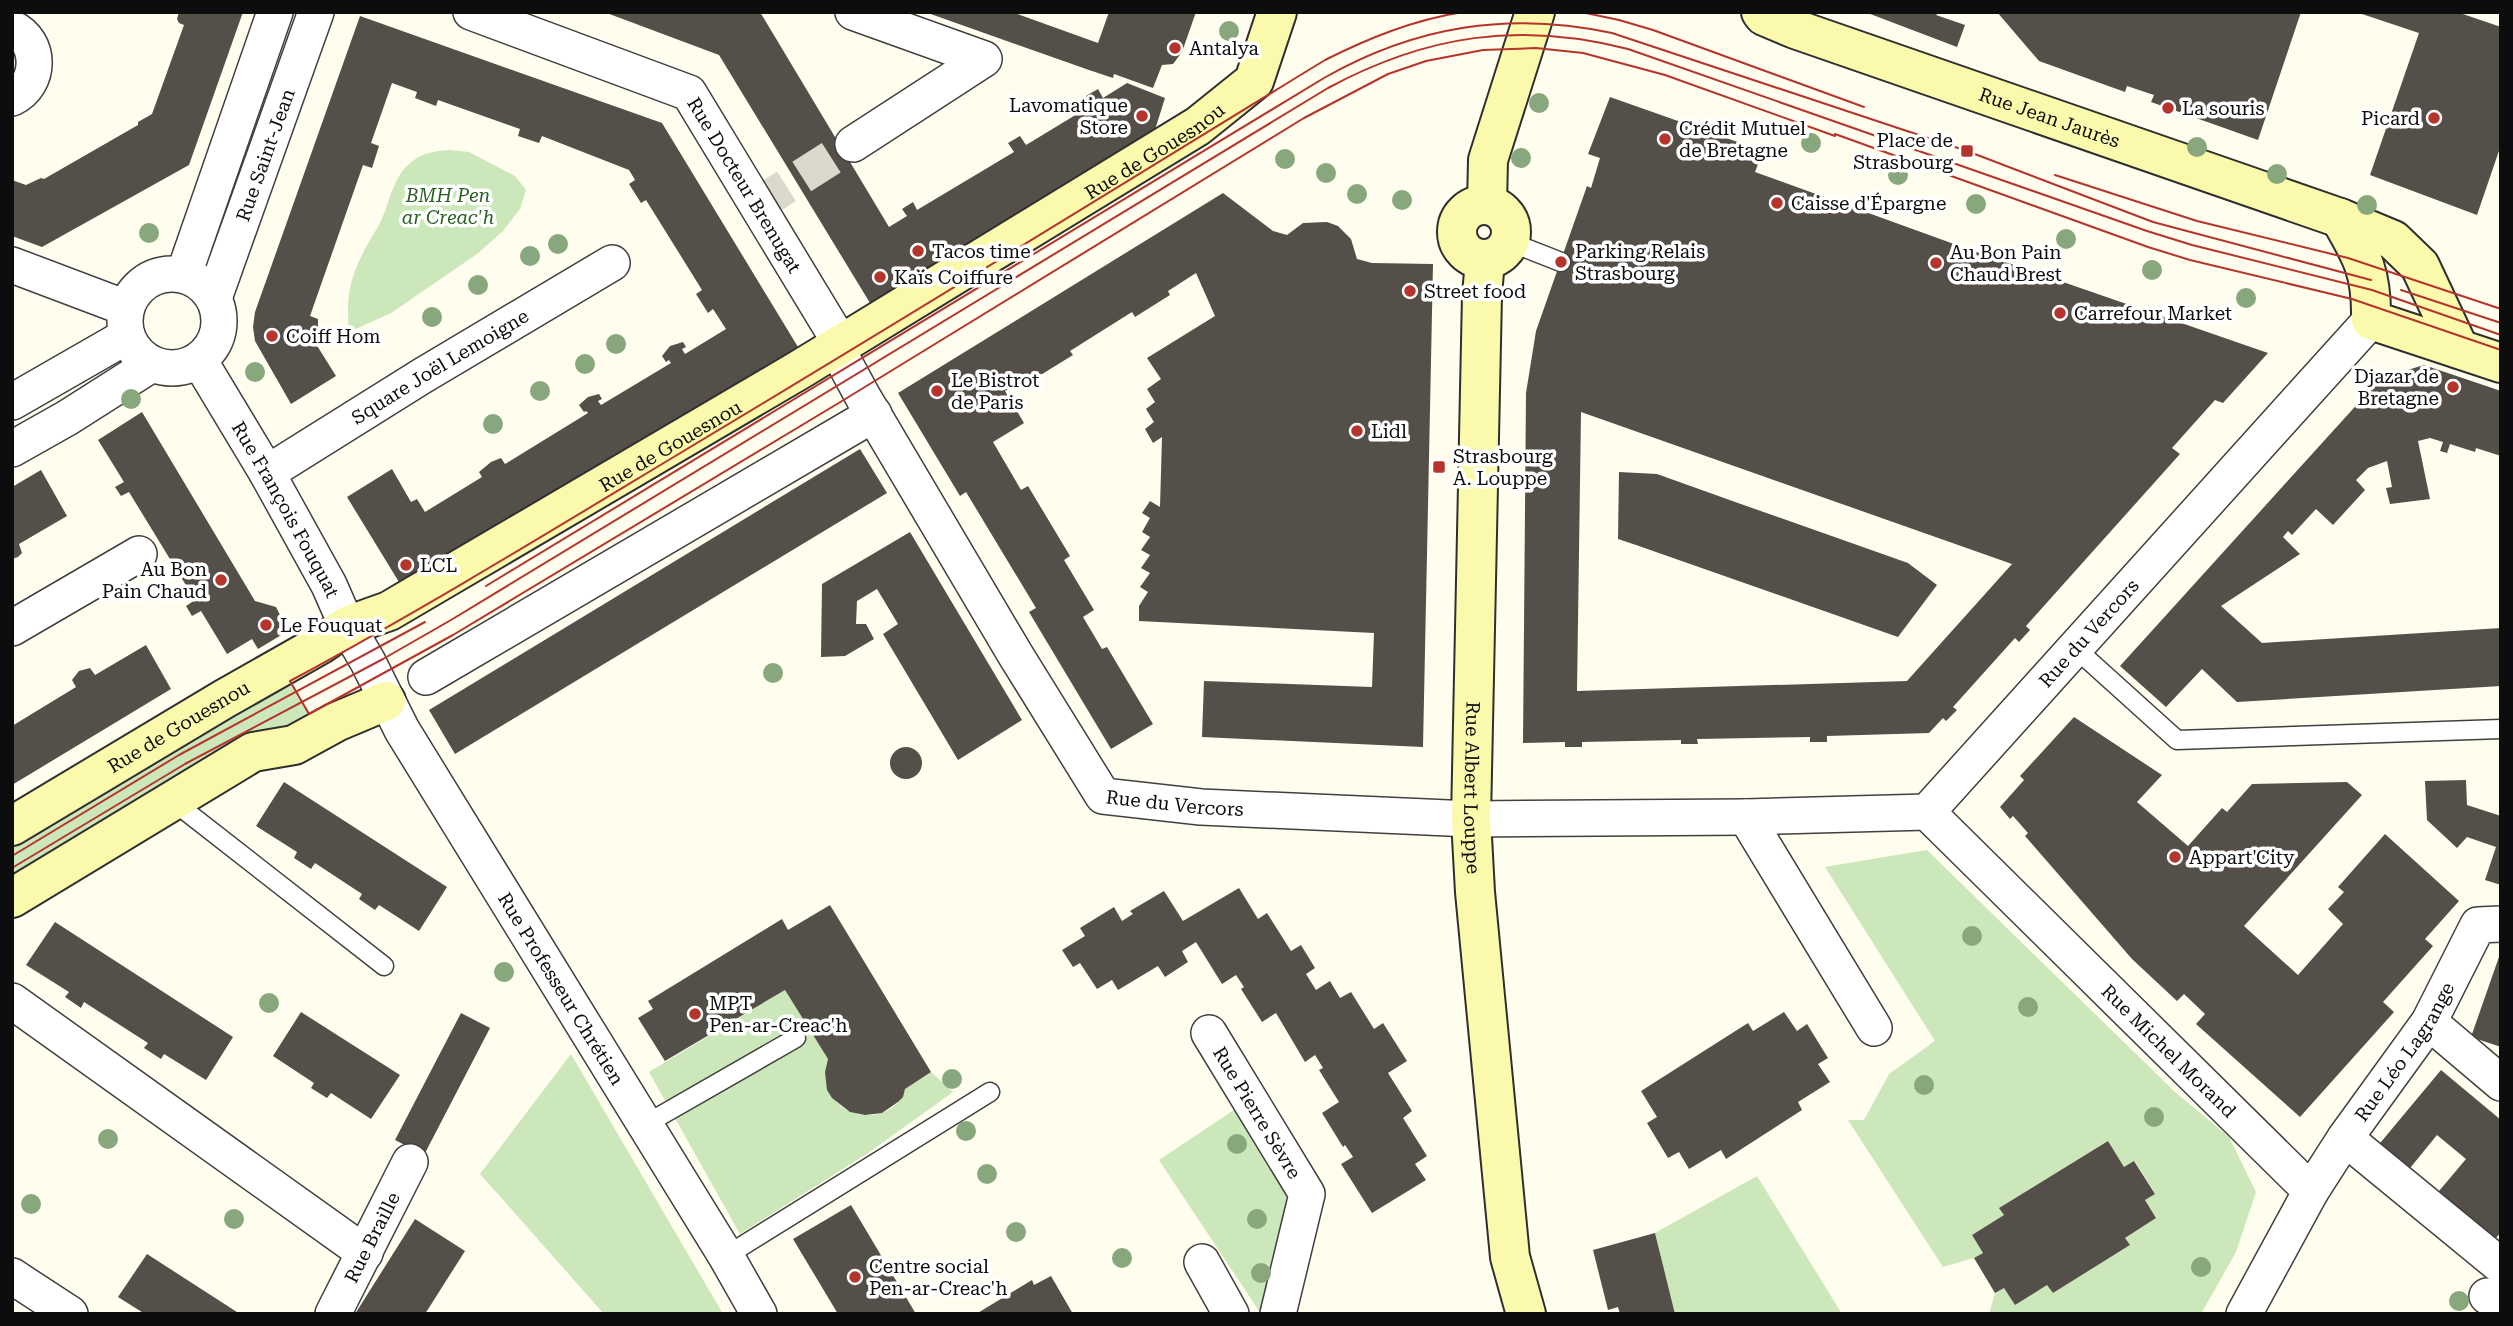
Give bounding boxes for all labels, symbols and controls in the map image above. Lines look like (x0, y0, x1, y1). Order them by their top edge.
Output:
place label: Antalya (1189, 37, 1260, 60)
marker: Antalya (1167, 40, 1183, 56)
street label: Rue Jean Jaurès (1976, 82, 2123, 152)
street label: Rue Saint-Jean (231, 85, 299, 224)
street label: Rue Docteur Brenugat (683, 93, 807, 277)
place label: Lavomatique Store (1009, 94, 1128, 139)
place label: La souris (2182, 97, 2265, 120)
street label: Rue de Gouesnou (1080, 98, 1229, 204)
marker: La souris (2160, 100, 2176, 116)
place label: Picard (2361, 107, 2420, 130)
marker: Lavomatique Store (1134, 108, 1150, 124)
marker: Picard (2426, 110, 2442, 126)
place label: Crédit Mutuel de Bretagne (1679, 117, 1806, 162)
place label: Place de Strasbourg (1853, 129, 1953, 174)
marker: Crédit Mutuel de Bretagne (1657, 131, 1673, 147)
marker: Place de Strasbourg (1959, 143, 1975, 159)
park label: BMH Pen ar Creac'h (402, 184, 494, 229)
place label: Caisse d'Épargne (1791, 192, 1946, 215)
marker: Caisse d'Épargne (1769, 195, 1785, 211)
place label: Tacos time (932, 240, 1031, 263)
place label: Parking Relais Strasbourg (1575, 240, 1705, 285)
place label: Au Bon Pain Chaud Brest (1950, 241, 2062, 286)
marker: Tacos time (910, 243, 926, 259)
marker: Parking Relais Strasbourg (1553, 254, 1569, 270)
marker: Au Bon Pain Chaud Brest (1928, 255, 1944, 271)
place label: Kaïs Coiffure (894, 266, 1013, 289)
marker: Kaïs Coiffure (872, 269, 888, 285)
place label: Street food (1424, 280, 1526, 303)
marker: Street food (1402, 283, 1418, 299)
place label: Carrefour Market (2074, 302, 2232, 325)
street label: Square Joël Lemoigne (347, 304, 533, 429)
marker: Carrefour Market (2052, 305, 2068, 321)
place label: Coiff Hom (286, 325, 381, 348)
marker: Coiff Hom (264, 328, 280, 344)
place label: Djazar de Bretagne (2354, 365, 2439, 410)
place label: Le Bistrot de Paris (951, 369, 1039, 414)
marker: Djazar de Bretagne (2445, 379, 2461, 395)
marker: Le Bistrot de Paris (929, 383, 945, 399)
street label: Rue de Gouesnou (595, 395, 746, 497)
street label: Rue François Fouquat (227, 417, 345, 601)
place label: Lidl (1371, 420, 1407, 443)
marker: Lidl (1349, 423, 1365, 439)
place label: Strasbourg A. Louppe (1453, 445, 1553, 490)
marker: Strasbourg A. Louppe (1431, 459, 1447, 475)
place label: LCL (420, 554, 457, 577)
marker: LCL (398, 557, 414, 573)
place label: Au Bon Pain Chaud (102, 558, 207, 603)
marker: Au Bon Pain Chaud (213, 572, 229, 588)
street label: Rue du Vercors (2034, 574, 2143, 692)
place label: Le Fouquat (280, 614, 382, 637)
marker: Le Fouquat (258, 617, 274, 633)
street label: Rue de Gouesnou (103, 675, 254, 778)
street label: Rue Albert Louppe (1459, 701, 1486, 875)
street label: Rue du Vercors (1105, 785, 1244, 820)
place label: Appart'City (2189, 846, 2295, 869)
marker: Appart'City (2167, 849, 2183, 865)
street label: Rue Professeur Chrétien (493, 888, 629, 1089)
street label: Rue Léo Lagrange (2350, 978, 2459, 1126)
street label: Rue Michel Morand (2097, 979, 2241, 1122)
place label: MPT Pen-ar-Creac'h (709, 992, 848, 1037)
marker: MPT Pen-ar-Creac'h (687, 1006, 703, 1022)
street label: Rue Pierre Sèvre (1208, 1042, 1306, 1183)
street label: Rue Braille (339, 1188, 404, 1287)
place label: Centre social Pen-ar-Creac'h (869, 1255, 1008, 1300)
marker: Centre social Pen-ar-Creac'h (847, 1269, 863, 1285)

